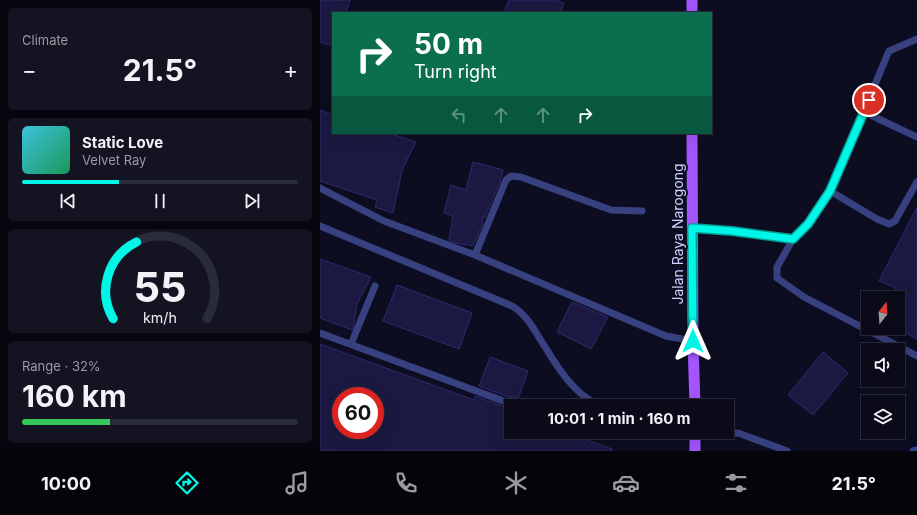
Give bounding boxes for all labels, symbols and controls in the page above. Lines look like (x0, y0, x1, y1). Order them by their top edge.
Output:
text: 50 m (414, 27, 483, 61)
icon: right (348, 28, 400, 80)
text: Climate (22, 32, 68, 48)
text: 21.5° (123, 52, 197, 88)
text: − (22, 57, 37, 83)
text: + (283, 57, 298, 83)
text: Turn right (414, 61, 497, 82)
pin (852, 83, 886, 117)
icon: arrive (858, 89, 880, 111)
icon: left (448, 104, 470, 126)
icon: ahead (490, 104, 512, 126)
icon: ahead (532, 104, 554, 126)
icon: right (574, 104, 596, 126)
text: Static Love (82, 133, 163, 152)
text: Velvet Ray (82, 152, 146, 168)
street label: Jalan Raya Narogong (669, 163, 686, 305)
icon: previous (57, 190, 79, 212)
icon: pause (149, 190, 171, 212)
icon: next (241, 190, 263, 212)
text: 55 (133, 261, 187, 311)
north arrow (861, 291, 905, 335)
map controls (861, 291, 905, 439)
text: km/h (143, 308, 177, 325)
position arrow (672, 320, 714, 362)
button: sound (861, 343, 905, 387)
text: Range · 32% (22, 358, 101, 374)
text: 160 km (22, 378, 127, 414)
speed limit sign: 60 (332, 387, 384, 439)
button: layers (861, 395, 905, 439)
text: 10:01 · 1 min · 160 m (547, 409, 691, 428)
icon: directions (173, 469, 201, 497)
icon: music (283, 469, 311, 497)
icon: phone (392, 469, 420, 497)
icon: climate (502, 469, 530, 497)
icon: car (612, 469, 640, 497)
icon: filters (722, 469, 750, 497)
text: 10:00 (41, 473, 91, 494)
text: 21.5° (831, 473, 876, 494)

